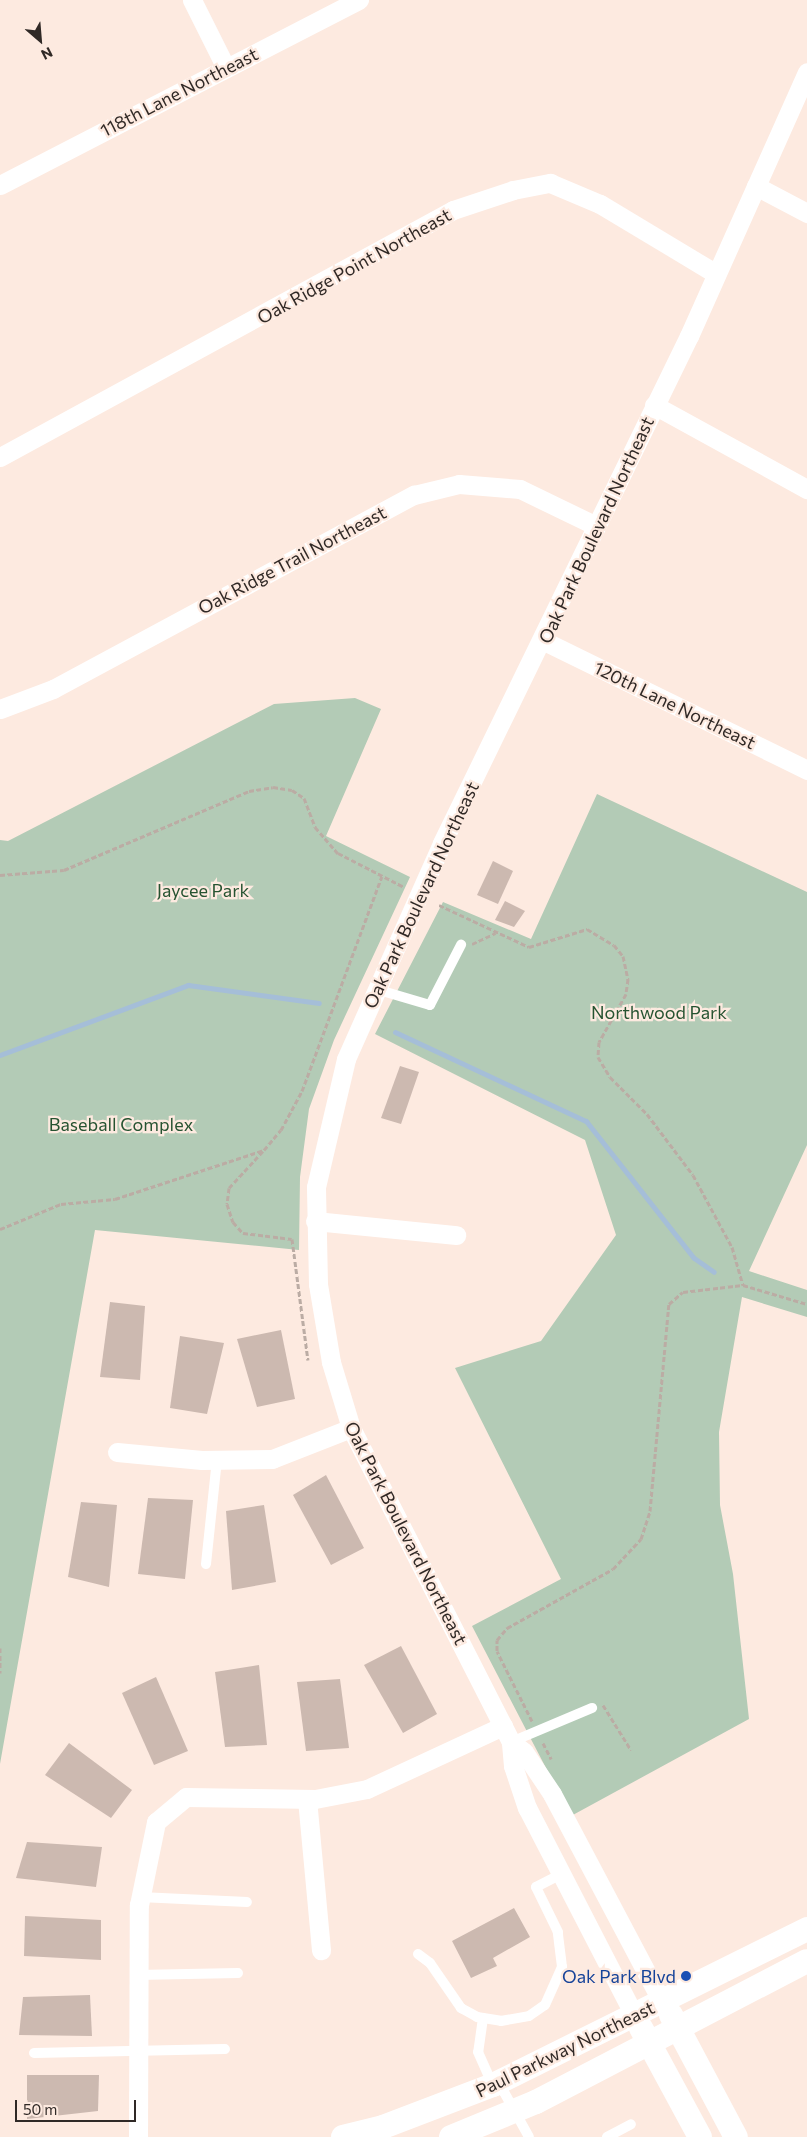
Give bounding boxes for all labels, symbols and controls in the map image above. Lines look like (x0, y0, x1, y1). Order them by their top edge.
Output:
north arrow (15, 15, 65, 65)
street label: 118th Lane Northeast (97, 43, 261, 141)
text: N (39, 44, 56, 64)
street label: Oak Ridge Point Northeast (253, 204, 455, 328)
street label: Oak Park Boulevard Northeast (534, 413, 658, 647)
street label: Oak Ridge Trail Northeast (194, 501, 390, 619)
street label: 120th Lane Northeast (591, 656, 759, 754)
street label: Oak Park Boulevard Northeast (359, 778, 483, 1012)
park label: Jaycee Park (157, 879, 249, 901)
park label: Northwood Park (591, 1001, 727, 1023)
park label: Baseball Complex (49, 1113, 193, 1135)
street label: Oak Park Boulevard Northeast (340, 1418, 472, 1648)
place label: Oak Park Blvd (562, 1965, 676, 1987)
marker: Oak Park Blvd (680, 1970, 692, 1982)
street label: Paul Parkway Northeast (472, 1996, 658, 2102)
scale bar (18, 2090, 139, 2122)
text: 50 m (23, 2100, 57, 2118)

